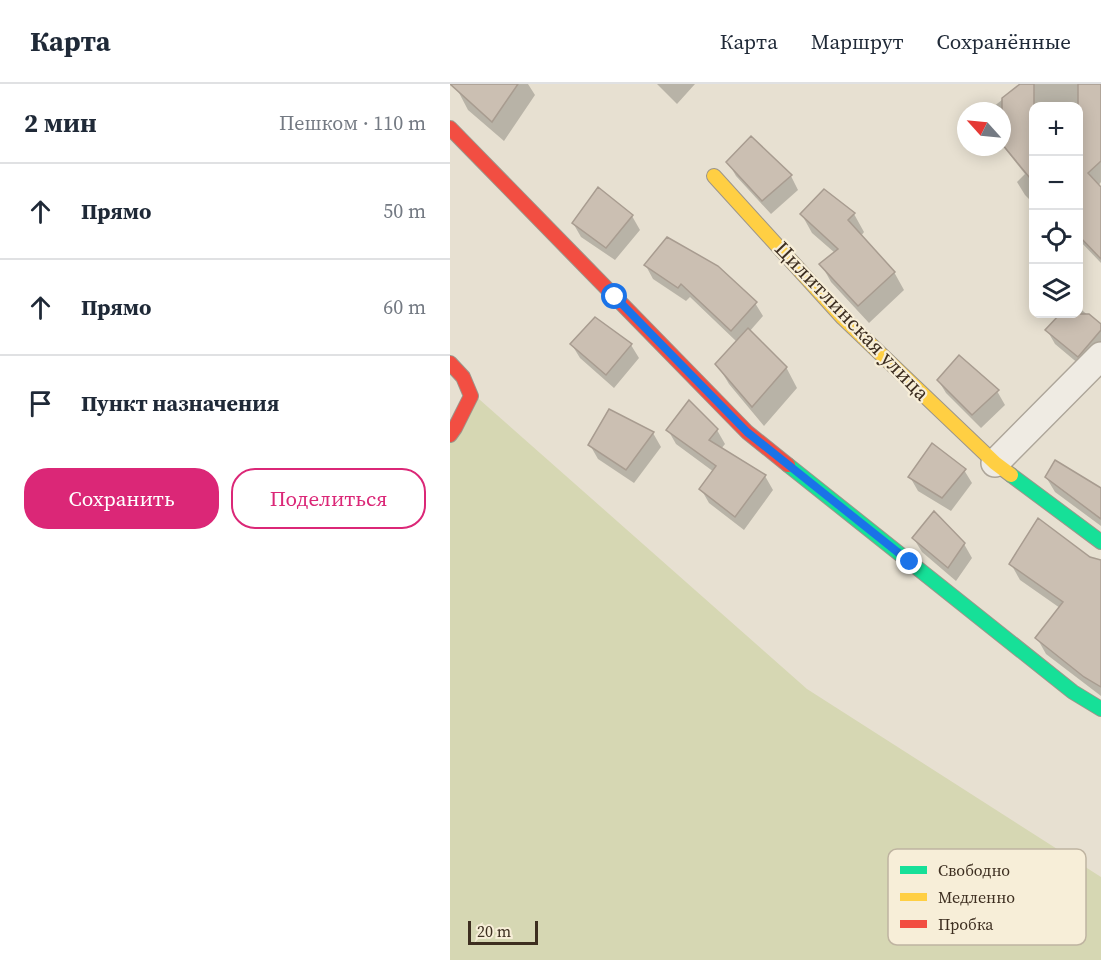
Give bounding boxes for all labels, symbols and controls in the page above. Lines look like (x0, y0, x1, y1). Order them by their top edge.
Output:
text: Карта (30, 22, 111, 60)
text: Карта (720, 27, 778, 56)
text: Маршрут (811, 27, 904, 56)
text: Сохранённые (937, 27, 1071, 56)
north arrow (957, 102, 1011, 156)
map controls (1029, 102, 1083, 318)
button: + (1029, 102, 1083, 156)
text: 2 мин (24, 105, 97, 141)
text: Пешком · 110 m (279, 109, 426, 137)
button: − (1029, 156, 1083, 210)
icon: ahead (24, 195, 57, 228)
text: Прямо (81, 196, 151, 226)
text: 50 m (383, 197, 426, 225)
button: locate (1029, 210, 1083, 264)
street label: Цилитлинская улица (768, 234, 936, 407)
button: layers (1029, 264, 1083, 318)
route start (601, 283, 627, 309)
icon: ahead (24, 291, 57, 324)
text: Прямо (81, 292, 151, 322)
text: 60 m (383, 293, 426, 321)
icon: arrive (24, 387, 57, 420)
text: Пункт назначения (81, 388, 279, 418)
button: Сохранить (24, 468, 219, 529)
button: Поделиться (231, 468, 426, 529)
route end (896, 548, 922, 574)
legend (888, 849, 1086, 945)
text: Свободно (938, 859, 1010, 881)
text: Медленно (938, 886, 1015, 908)
text: Пробка (938, 913, 994, 935)
scale bar (468, 918, 538, 946)
text: 20 m (477, 920, 511, 942)

